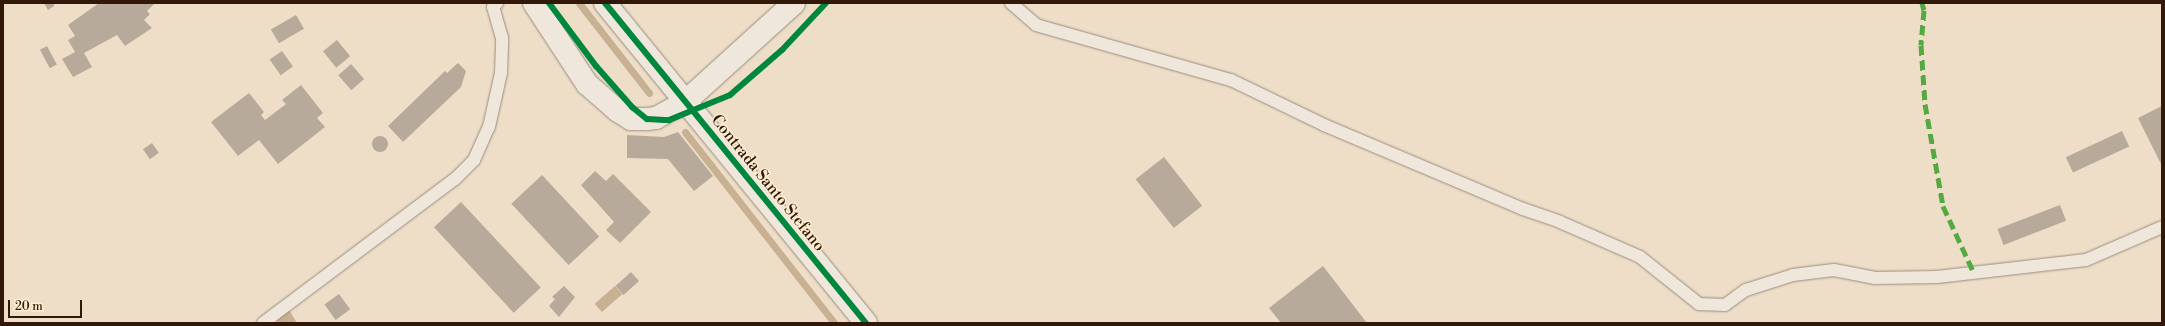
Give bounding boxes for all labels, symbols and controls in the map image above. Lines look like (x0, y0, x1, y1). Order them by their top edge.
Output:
street label: Contrada Santo Stefano (707, 111, 829, 255)
scale bar (10, 292, 84, 318)
text: 20 m (15, 299, 43, 314)

